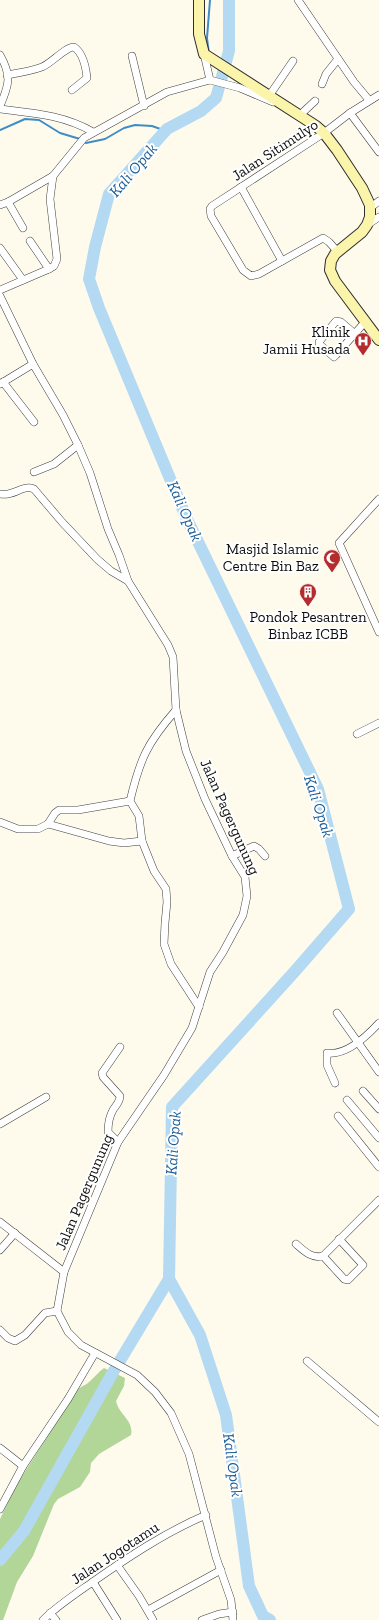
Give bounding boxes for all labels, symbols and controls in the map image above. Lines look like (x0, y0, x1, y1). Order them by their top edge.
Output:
street label: Jalan Sitimulyo (228, 115, 322, 185)
water label: Kali Opak (105, 139, 161, 201)
place label: Klinik Jamii Husada (263, 323, 350, 358)
hospital icon: Klinik Jamii Husada (353, 331, 373, 356)
water label: Kali Opak (163, 478, 207, 544)
place label: Masjid Islamic Centre Bin Baz (223, 540, 319, 575)
mosque icon: Masjid Islamic Centre Bin Baz (322, 548, 342, 573)
building icon: Pondok Pesantren Binbaz ICBB (298, 582, 318, 607)
place label: Pondok Pesantren Binbaz ICBB (250, 608, 367, 643)
street label: Jalan Pagergunung (196, 756, 264, 878)
water label: Kali Opak (300, 773, 338, 839)
water label: Kali Opak (161, 1110, 185, 1176)
street label: Jalan Pagergunung (51, 1131, 117, 1253)
water label: Kali Opak (219, 1432, 247, 1498)
street label: Jalan Jogotamu (68, 1518, 163, 1588)

